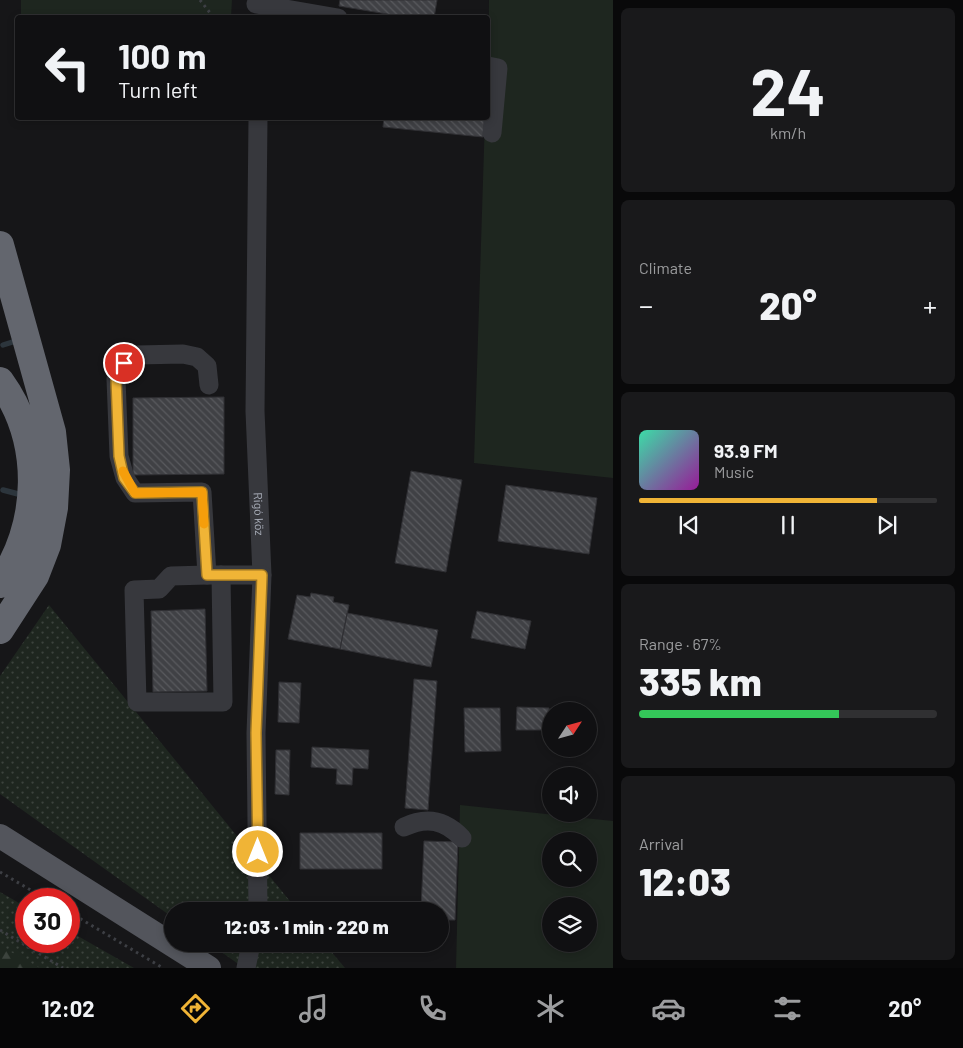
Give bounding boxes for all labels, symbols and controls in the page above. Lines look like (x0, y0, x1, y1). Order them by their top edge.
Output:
text: 100 m (118, 34, 207, 76)
icon: left (35, 35, 100, 100)
text: 24 (750, 51, 826, 129)
text: Turn left (118, 76, 198, 102)
text: km/h (770, 123, 806, 142)
text: Climate (639, 258, 692, 277)
text: 20° (759, 282, 817, 328)
text: − (639, 288, 653, 322)
text: + (923, 288, 937, 322)
pin (103, 342, 145, 384)
icon: arrive (110, 349, 138, 377)
text: 93.9 FM (714, 439, 778, 462)
text: Music (714, 462, 754, 481)
street label: Rigó köz (251, 492, 267, 536)
icon: previous (675, 511, 703, 539)
icon: pause (774, 511, 802, 539)
icon: next (873, 511, 901, 539)
text: Range · 67% (639, 634, 722, 653)
text: 335 km (639, 658, 762, 704)
north arrow (542, 702, 598, 758)
map controls (542, 702, 597, 952)
button: sound (542, 767, 597, 822)
position arrow (231, 825, 283, 877)
button: search (542, 832, 597, 887)
text: Arrival (639, 834, 684, 853)
text: 12:03 (639, 858, 731, 904)
speed limit sign: 30 (15, 888, 80, 953)
button: layers (542, 897, 597, 952)
text: 12:03 · 1 min · 220 m (224, 915, 389, 938)
icon: directions (178, 991, 213, 1026)
icon: music (296, 991, 331, 1026)
icon: phone (415, 991, 450, 1026)
icon: climate (533, 991, 568, 1026)
icon: car (651, 991, 686, 1026)
icon: filters (770, 991, 805, 1026)
text: 12:02 (42, 995, 95, 1021)
text: 20° (888, 995, 921, 1021)

